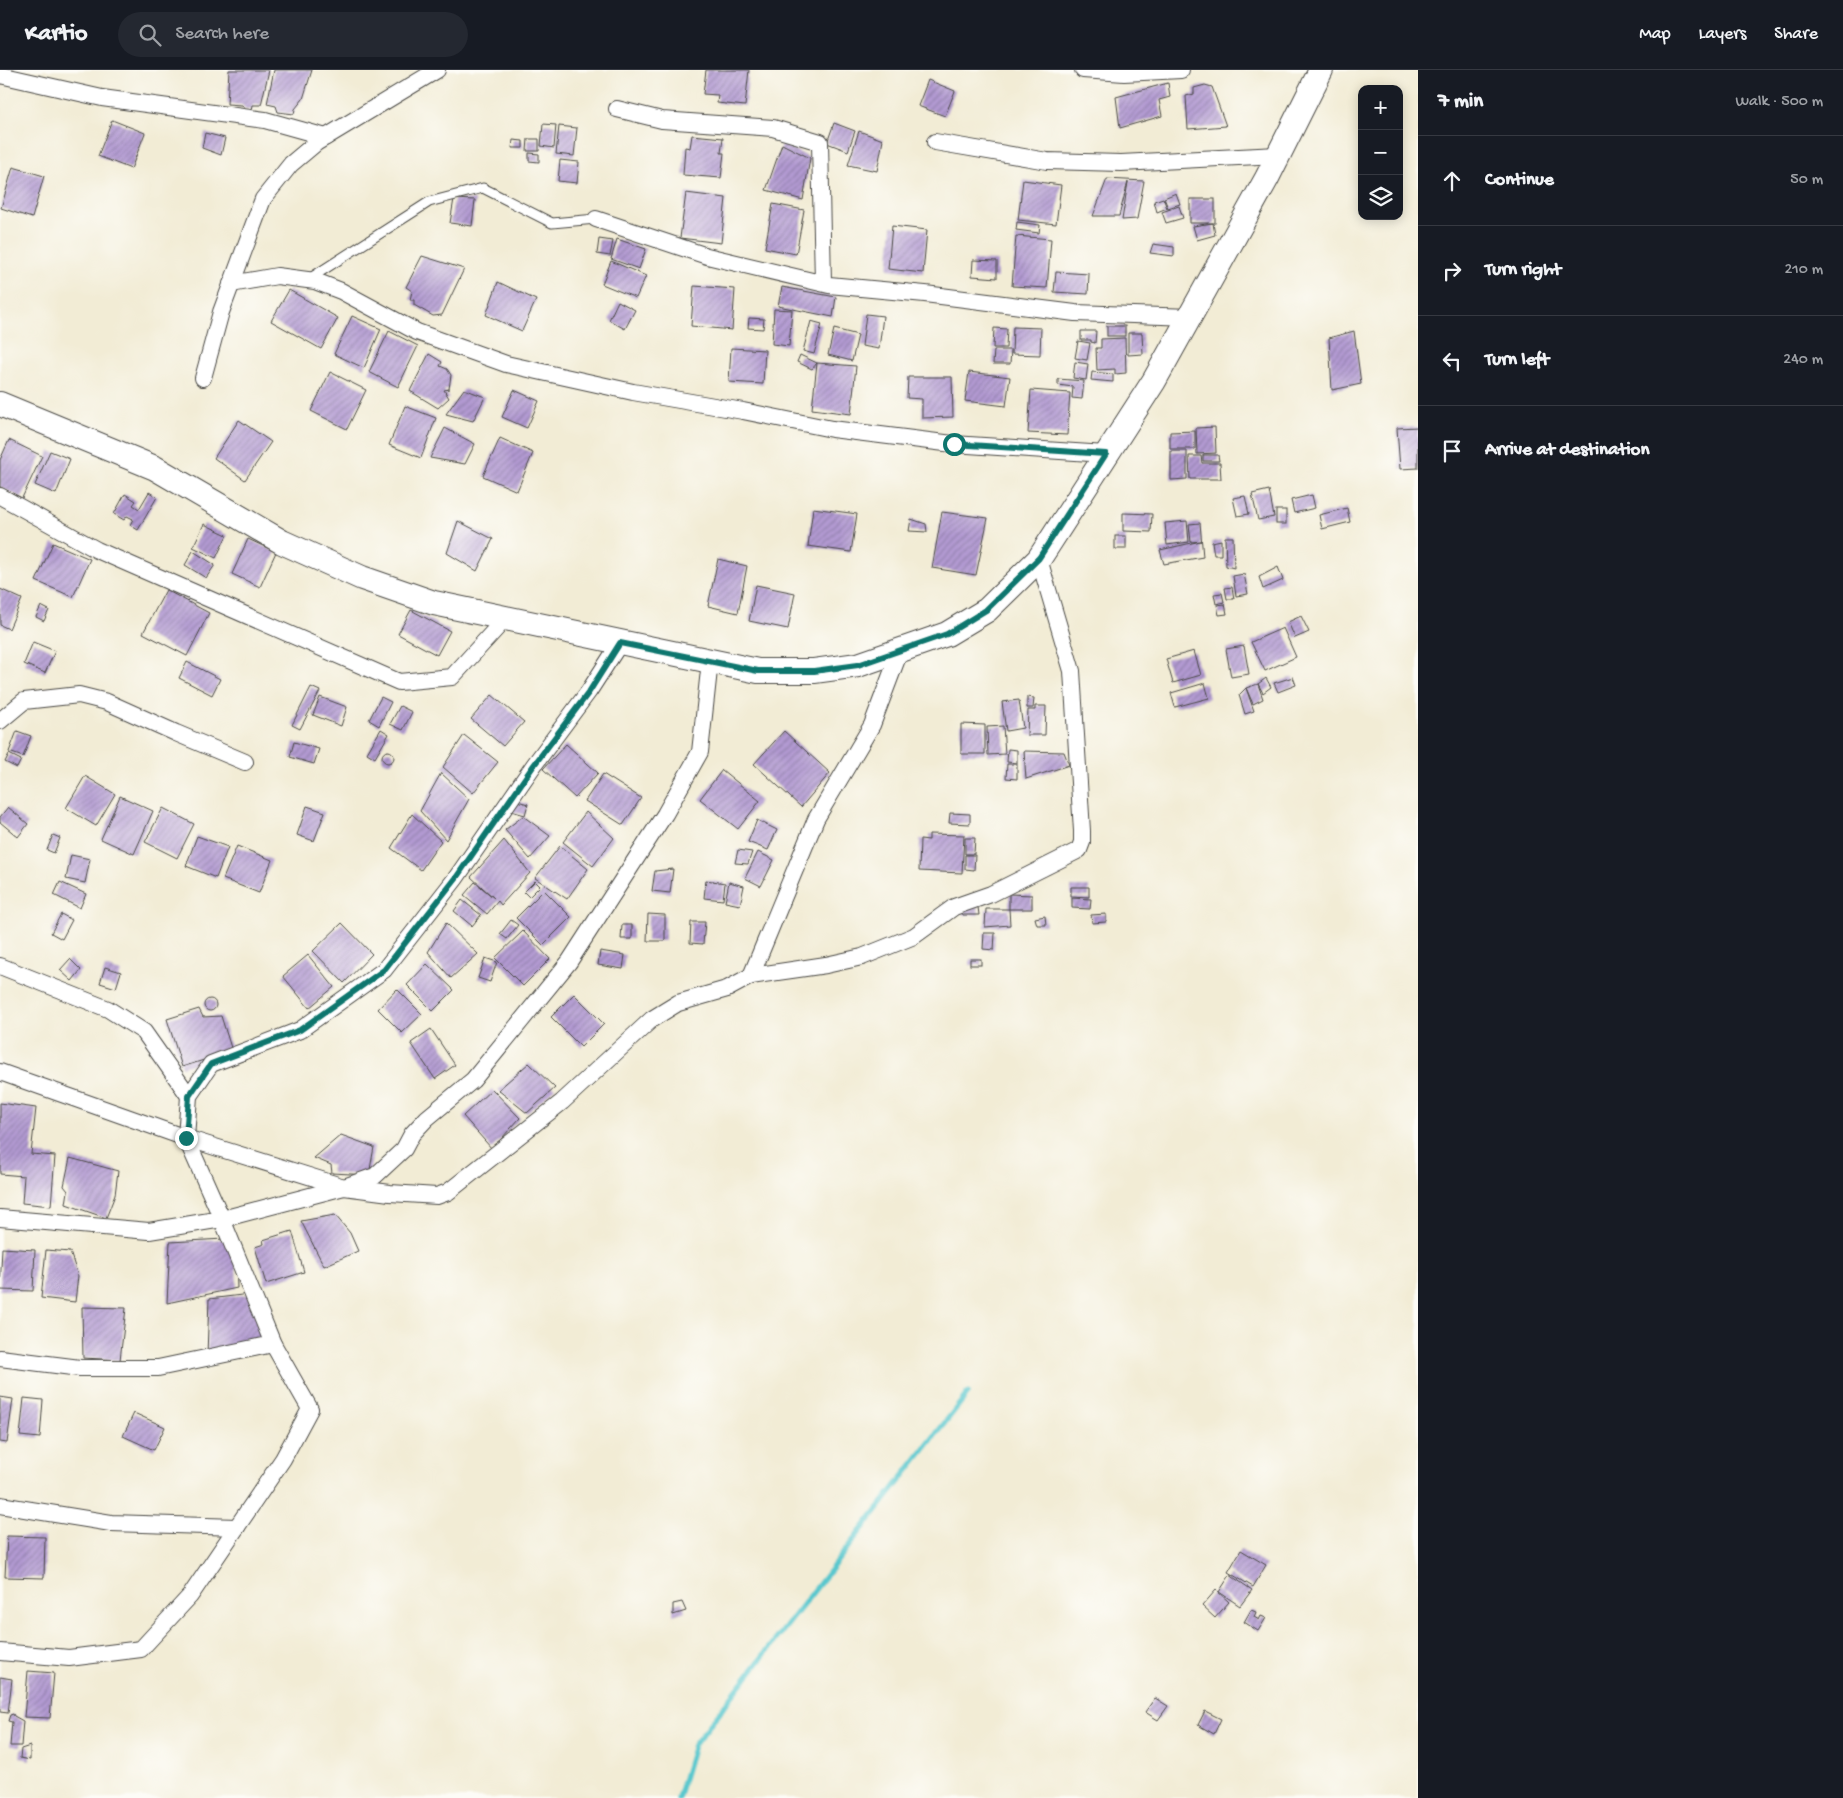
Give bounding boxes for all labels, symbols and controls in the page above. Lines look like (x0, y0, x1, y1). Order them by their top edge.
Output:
search box (118, 12, 468, 57)
text: Kartio (25, 20, 88, 49)
icon: search (136, 21, 164, 49)
text: Search here (176, 23, 269, 46)
text: Map (1639, 24, 1671, 45)
text: Layers (1699, 24, 1746, 45)
text: Share (1774, 24, 1818, 45)
map controls (1358, 85, 1403, 220)
button: + (1358, 85, 1403, 130)
text: 7 min (1438, 90, 1483, 115)
text: Walk · 500 m (1736, 93, 1823, 112)
button: − (1358, 130, 1403, 175)
icon: ahead (1438, 167, 1466, 195)
text: Continue (1485, 169, 1554, 192)
text: 50 m (1790, 171, 1823, 190)
button: layers (1358, 175, 1403, 220)
icon: right (1438, 257, 1466, 285)
text: Turn right (1485, 259, 1561, 282)
text: 210 m (1784, 261, 1823, 280)
icon: left (1438, 347, 1466, 375)
text: Turn left (1485, 349, 1549, 372)
text: 240 m (1783, 351, 1823, 370)
route start (943, 433, 966, 456)
icon: arrive (1438, 437, 1466, 465)
text: Arrive at destination (1485, 439, 1649, 462)
route end (175, 1127, 198, 1150)

